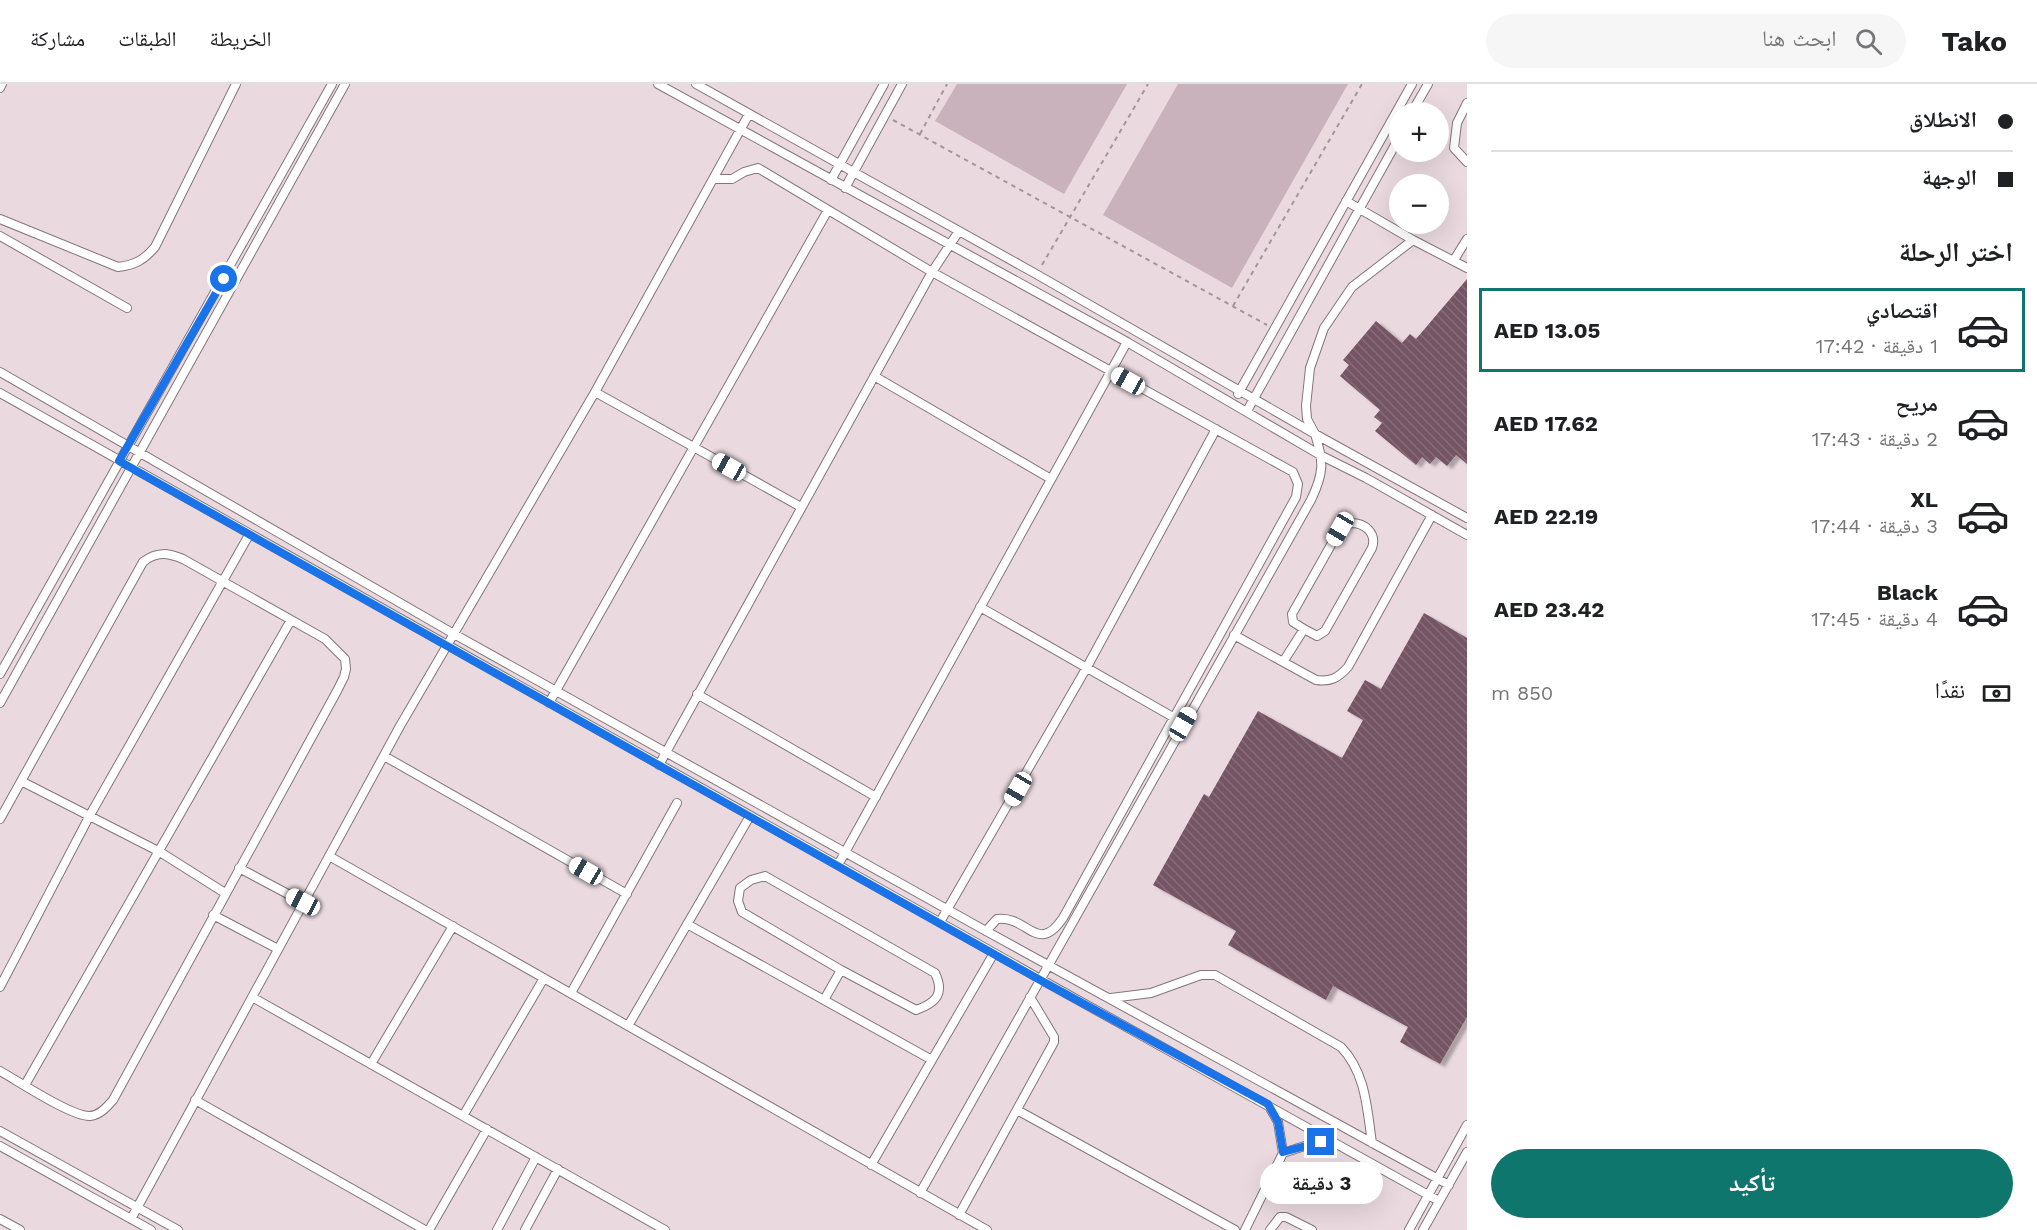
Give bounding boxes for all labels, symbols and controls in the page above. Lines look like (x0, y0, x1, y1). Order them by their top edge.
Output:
search box (1486, 14, 1906, 68)
icon: search (1852, 25, 1885, 58)
text: Tako (1942, 25, 2007, 58)
text: مشاركة (30, 26, 85, 51)
text: الطبقات (118, 26, 177, 51)
text: الخريطة (210, 26, 271, 51)
text: ابحث هنا (1762, 26, 1837, 51)
map controls (1389, 102, 1449, 234)
button: + (1389, 102, 1449, 162)
text: الانطلاق (1909, 107, 1977, 132)
text: الوجهة (1922, 165, 1977, 190)
button: − (1389, 174, 1449, 234)
text: اختر الرحلة (1899, 236, 2013, 268)
route start (210, 265, 237, 292)
text: اقتصادي (1866, 298, 1938, 323)
icon: car (1956, 303, 2010, 357)
text: AED 13.05 (1494, 318, 1600, 343)
text: 1 دقيقة · 17:42 (1816, 334, 1938, 358)
car (1108, 364, 1148, 398)
text: مريح (1895, 391, 1938, 416)
icon: car (1956, 396, 2010, 450)
text: AED 17.62 (1494, 411, 1598, 436)
text: 2 دقيقة · 17:43 (1812, 427, 1938, 451)
car (709, 450, 749, 484)
text: XL (1910, 487, 1938, 512)
icon: car (1956, 489, 2010, 543)
text: AED 22.19 (1494, 504, 1598, 529)
car (1323, 509, 1357, 549)
text: 3 دقيقة · 17:44 (1811, 514, 1938, 538)
text: Black (1877, 580, 1938, 605)
icon: car (1956, 582, 2010, 636)
text: AED 23.42 (1494, 597, 1604, 622)
text: 4 دقيقة · 17:45 (1811, 607, 1938, 631)
icon: cash (1980, 677, 2013, 710)
text: نقدًا (1935, 678, 1965, 703)
text: 850 m (1491, 681, 1553, 705)
car (1166, 704, 1200, 744)
car (1001, 769, 1035, 809)
car (566, 854, 606, 888)
car (283, 886, 323, 918)
route end (1307, 1128, 1334, 1155)
button: تأكيد (1491, 1149, 2013, 1218)
callout: 3 دقيقة (1260, 1163, 1382, 1205)
text: 3 دقيقة (1292, 1171, 1351, 1195)

